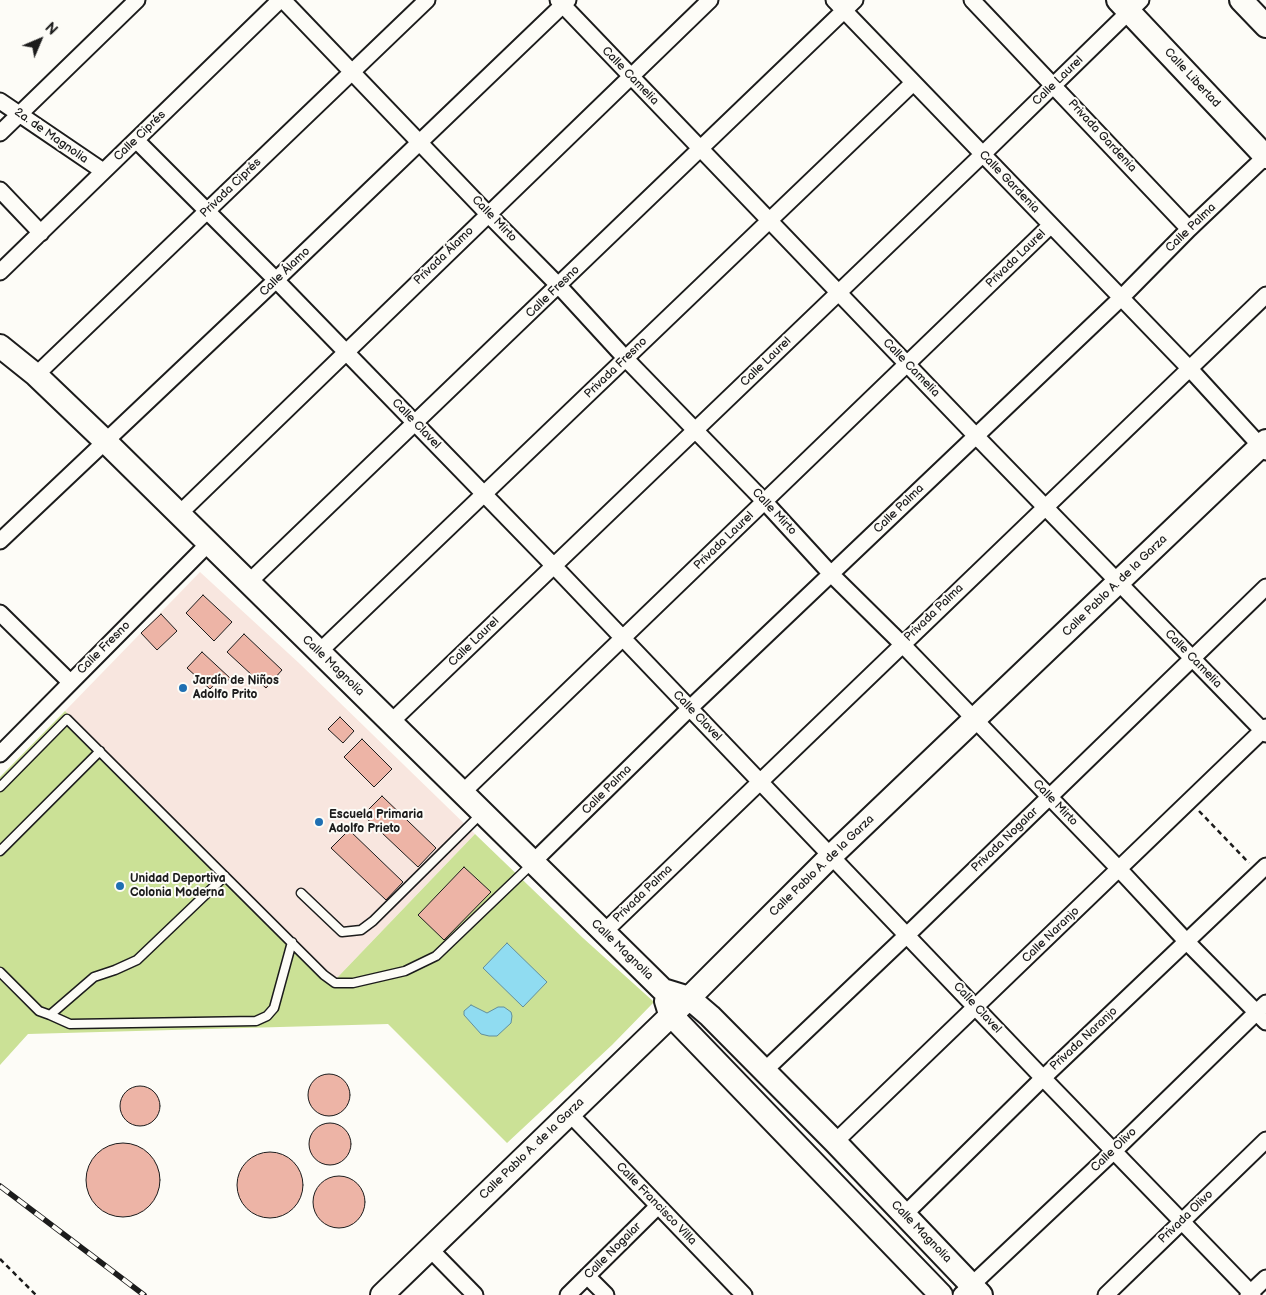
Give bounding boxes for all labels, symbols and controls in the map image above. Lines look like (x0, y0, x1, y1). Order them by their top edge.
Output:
north arrow (15, 15, 65, 65)
text: N (41, 19, 61, 39)
street label: Calle Camelia (599, 44, 661, 108)
street label: Calle Libertad (1161, 45, 1223, 111)
street label: Calle Laurel (1030, 53, 1086, 109)
street label: Privada Gardenia (1065, 97, 1139, 175)
street label: 2a. de Magnolia (11, 105, 91, 167)
street label: Calle Ciprés (111, 108, 169, 164)
street label: Calle Gardenia (976, 148, 1042, 216)
street label: Privada Ciprés (198, 155, 264, 221)
street label: Calle Mirto (468, 193, 520, 245)
street label: Calle Palma (1163, 201, 1219, 255)
street label: Privada Álamo (411, 224, 477, 288)
street label: Privada Laurel (983, 227, 1049, 291)
street label: Calle Álamo (257, 244, 313, 300)
street label: Calle Fresno (523, 263, 583, 321)
street label: Calle Laurel (738, 334, 794, 390)
street label: Privada Fresno (582, 335, 650, 401)
street label: Calle Camelia (880, 336, 942, 400)
street label: Calle Clavel (388, 396, 444, 452)
street label: Calle Palma (871, 482, 927, 536)
street label: Calle Mirto (749, 486, 799, 538)
street label: Privada Laurel (691, 509, 757, 573)
street label: Calle Pablo A. de la Garza (1060, 532, 1170, 640)
street label: Privada Palma (901, 581, 967, 645)
street label: Calle Laurel (446, 614, 502, 670)
street label: Calle Fresno (75, 619, 133, 677)
street label: Calle Camelia (1162, 627, 1224, 691)
street label: Calle Magnolia (299, 633, 367, 699)
place label: Jardín de Niños Adolfo Prito (193, 674, 279, 702)
marker: Jardín de Niños Adolfo Prito (177, 682, 189, 694)
street label: Calle Clavel (669, 688, 725, 744)
street label: Calle Palma (579, 762, 635, 818)
street label: Calle Mirto (1029, 777, 1081, 829)
street label: Privada Nogalar (969, 805, 1041, 875)
place label: Escuela Primaria Adolfo Prieto (329, 808, 423, 836)
street label: Calle Pablo A. de la Garza (767, 812, 877, 920)
marker: Escuela Primaria Adolfo Prieto (313, 816, 325, 828)
street label: Privada Palma (610, 862, 676, 926)
place label: Unidad Deportiva Colonia Moderna (130, 872, 226, 900)
marker: Unidad Deportiva Colonia Moderna (114, 880, 126, 892)
street label: Calle Naranjo (1019, 904, 1083, 966)
street label: Calle Magnolia (588, 917, 656, 983)
street label: Calle Clavel (950, 980, 1004, 1036)
street label: Privada Naranjo (1047, 1004, 1121, 1074)
street label: Calle Pablo A. de la Garza (477, 1095, 587, 1203)
street label: Calle Olivo (1088, 1125, 1140, 1175)
street label: Calle Francisco Villa (613, 1160, 699, 1248)
street label: Privada Olivo (1156, 1187, 1216, 1247)
street label: Calle Magnolia (888, 1198, 954, 1266)
street label: Calle Nogalar (582, 1220, 644, 1282)

